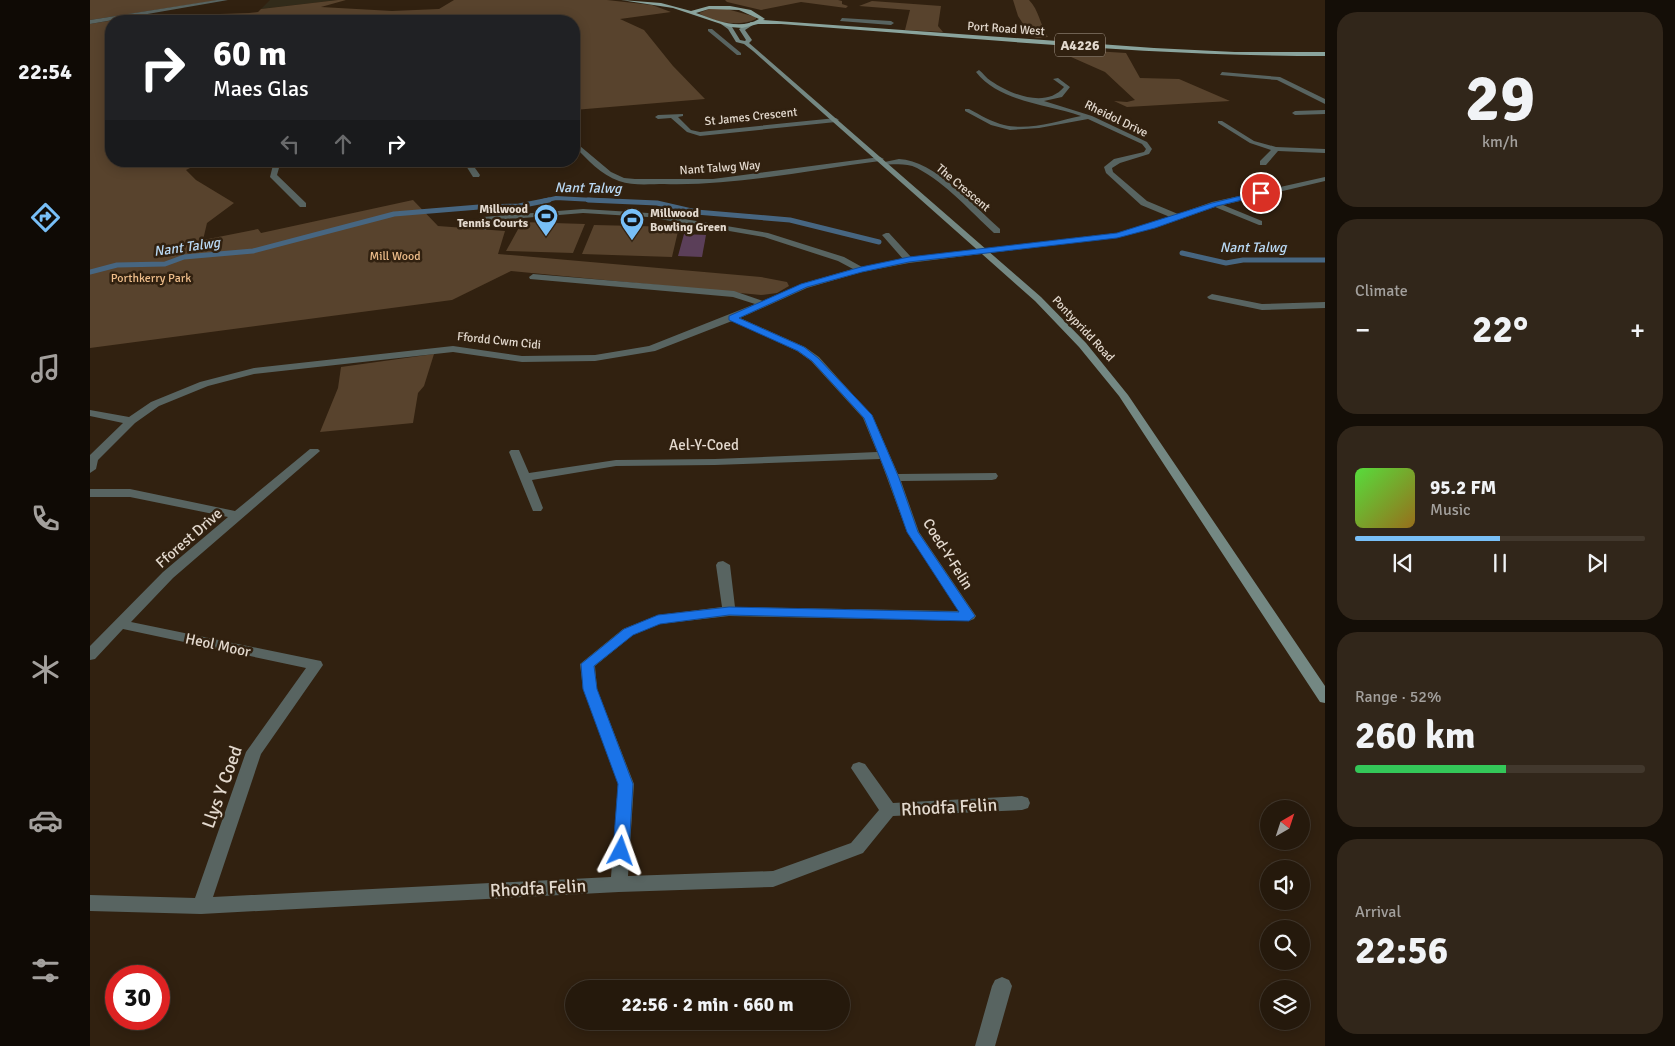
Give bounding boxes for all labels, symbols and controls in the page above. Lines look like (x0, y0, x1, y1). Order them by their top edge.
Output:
street label: Port Road West (967, 19, 1045, 39)
text: 60 m (213, 32, 287, 75)
road number: A4226 (1055, 34, 1105, 56)
icon: right (130, 35, 195, 100)
text: 22:54 (18, 58, 72, 85)
text: 29 (1465, 59, 1535, 139)
text: Maes Glas (213, 75, 309, 102)
street label: Rheidol Drive (1082, 97, 1150, 141)
street label: St James Crescent (704, 105, 798, 129)
icon: left (276, 130, 304, 158)
icon: ahead (329, 130, 357, 158)
icon: right (382, 130, 410, 158)
text: km/h (1482, 132, 1518, 152)
street label: Nant Talwg Way (679, 158, 761, 178)
street label: The Crescent (933, 161, 993, 215)
pin (1240, 172, 1282, 214)
water label: Nant Talwg (555, 179, 623, 197)
icon: arrive (1247, 179, 1275, 207)
icon: directions (28, 200, 63, 235)
place label: Millwood Tennis Courts (457, 202, 529, 231)
sports icon: Millwood Tennis Courts (533, 203, 559, 237)
place label: Millwood Bowling Green (650, 206, 727, 235)
sports icon: Millwood Bowling Green (619, 207, 645, 241)
water label: Nant Talwg (153, 234, 223, 260)
water label: Nant Talwg (1220, 239, 1288, 256)
park label: Mill Wood (369, 249, 421, 264)
park label: Porthkerry Park (111, 271, 191, 286)
text: Climate (1355, 281, 1408, 301)
street label: Pontypridd Road (1049, 293, 1117, 365)
text: 22° (1472, 306, 1528, 353)
text: − (1355, 313, 1370, 347)
text: + (1630, 313, 1645, 347)
street label: Ffordd Cwm Cidi (456, 329, 542, 353)
icon: music (28, 351, 63, 386)
street label: Ael-Y-Coed (669, 436, 739, 454)
text: 95.2 FM (1430, 476, 1496, 500)
text: Music (1430, 500, 1471, 520)
icon: phone (28, 501, 63, 536)
street label: Fforest Drive (152, 504, 226, 572)
street label: Coed-Y-Felin (919, 515, 977, 593)
icon: previous (1389, 549, 1417, 577)
icon: pause (1486, 549, 1514, 577)
icon: next (1583, 549, 1611, 577)
street label: Heol Moor (184, 629, 253, 661)
icon: climate (28, 652, 63, 687)
text: Range · 52% (1355, 687, 1441, 707)
text: 260 km (1355, 712, 1476, 759)
street label: Llys Y Coed (197, 743, 247, 831)
street label: Rhodfa Felin (900, 793, 998, 821)
north arrow (1260, 800, 1310, 850)
map controls (1260, 800, 1310, 1030)
icon: car (28, 803, 63, 838)
position arrow (594, 824, 646, 876)
button: sound (1260, 860, 1310, 910)
street label: Rhodfa Felin (489, 874, 587, 902)
text: Arrival (1355, 902, 1401, 922)
button: search (1260, 920, 1310, 970)
text: 22:56 (1355, 927, 1448, 974)
icon: filters (28, 953, 63, 988)
speed limit sign: 30 (105, 965, 170, 1030)
button: layers (1260, 980, 1310, 1030)
text: 22:56 · 2 min · 660 m (621, 993, 794, 1017)

